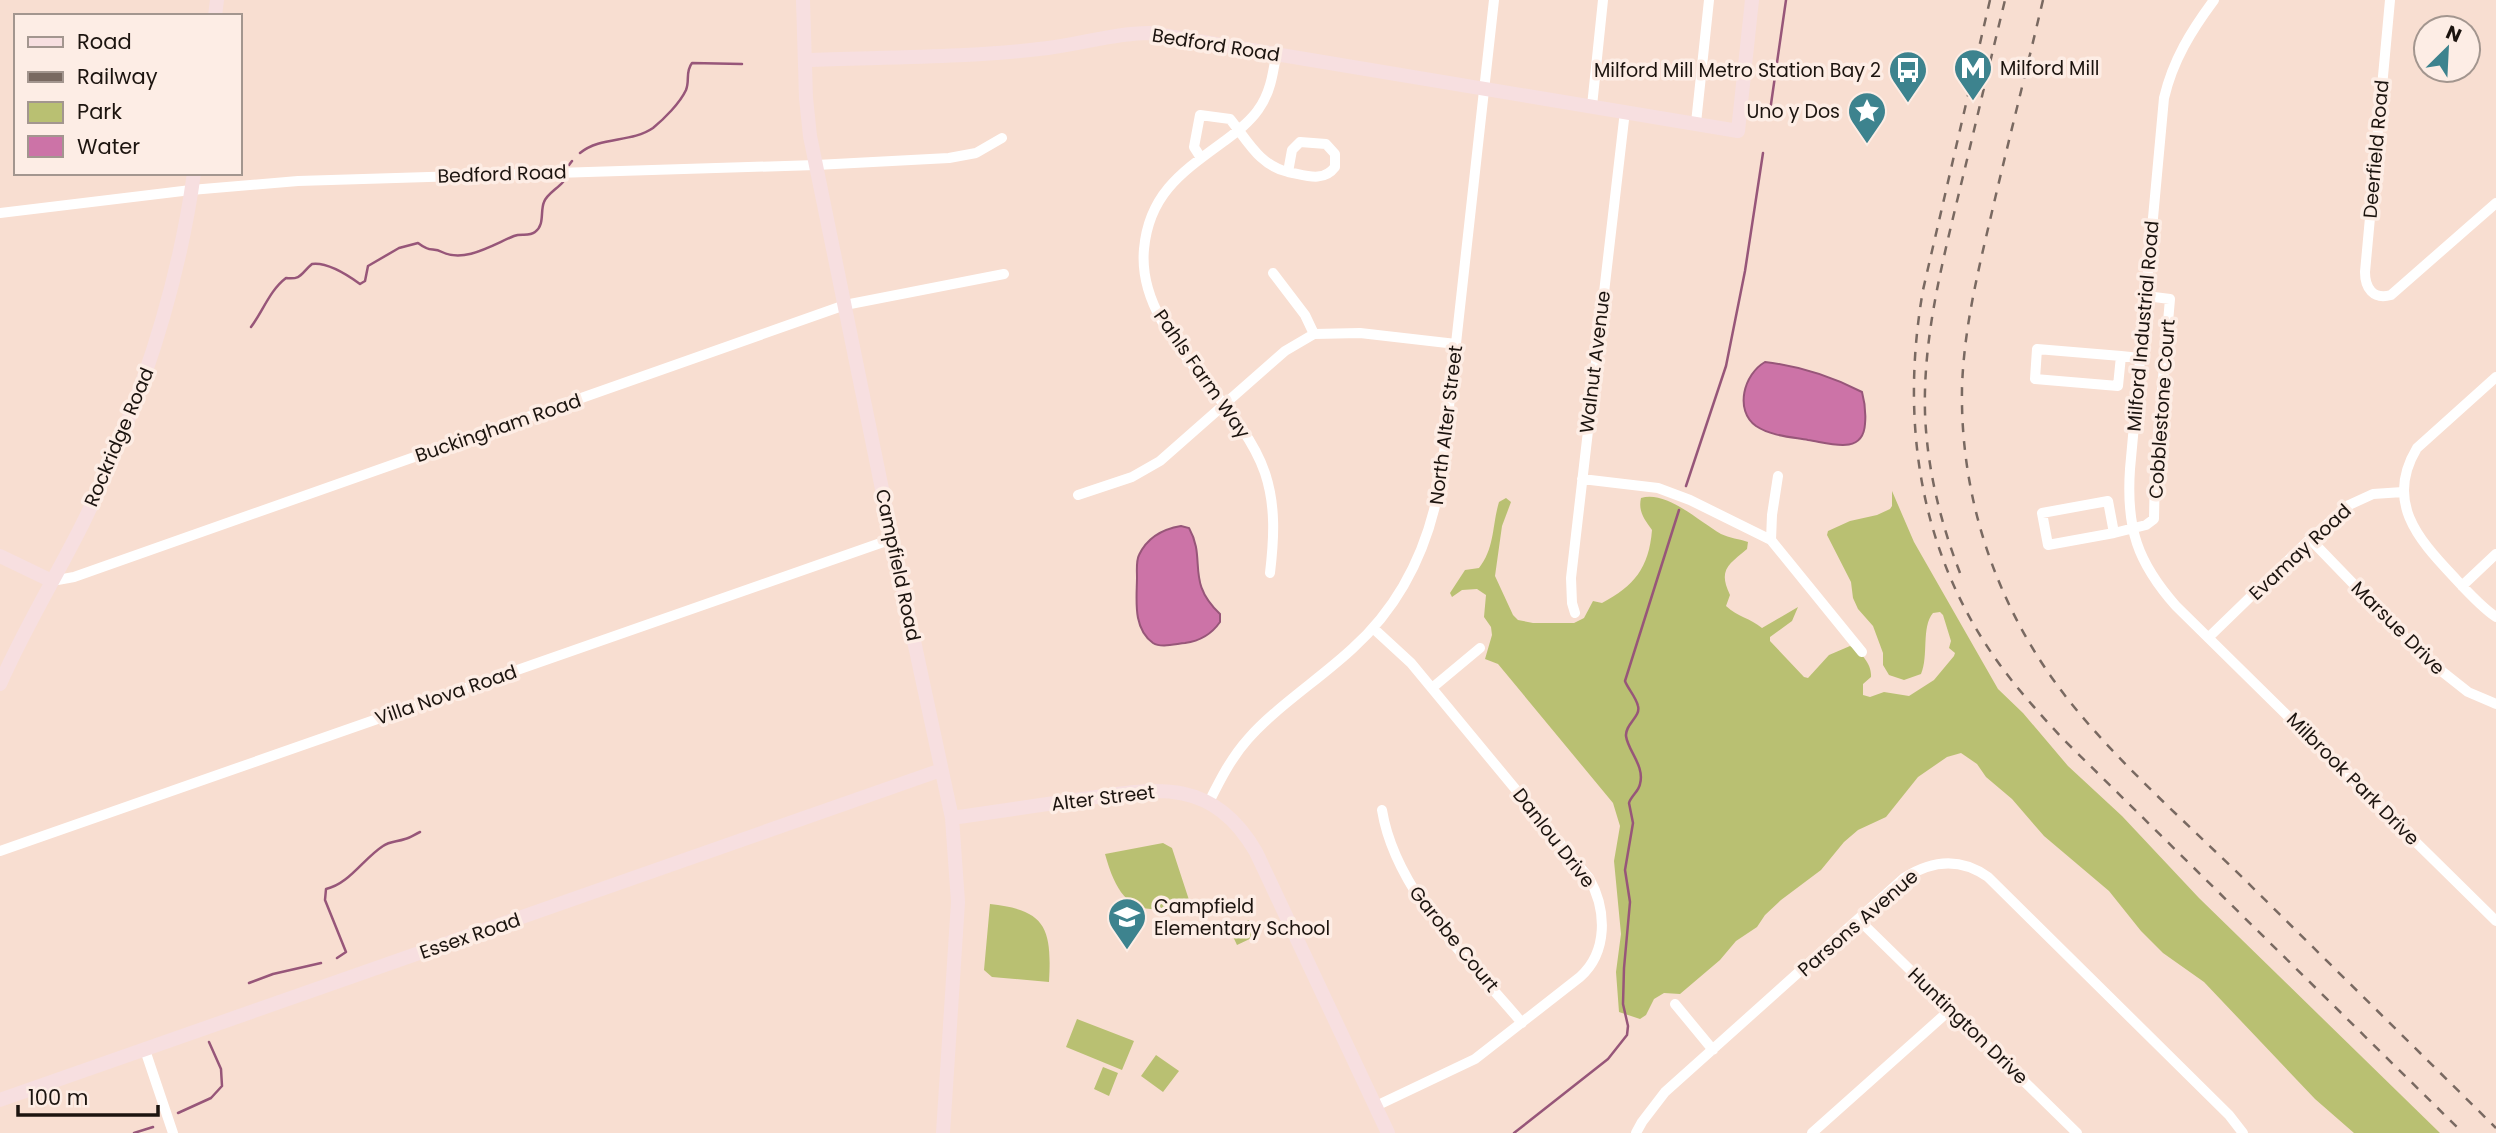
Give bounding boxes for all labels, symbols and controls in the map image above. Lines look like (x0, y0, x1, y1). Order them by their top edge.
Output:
legend (14, 14, 242, 175)
north arrow (2412, 14, 2482, 84)
text: N (2442, 19, 2466, 49)
street label: Bedford Road (1150, 22, 1282, 68)
text: Road (77, 27, 132, 56)
metro station icon: Milford Mill (1952, 47, 1994, 102)
bus stop icon: Milford Mill Metro Station Bay 2 (1887, 49, 1929, 104)
place label: Milford Mill (2000, 55, 2100, 82)
place label: Milford Mill Metro Station Bay 2 (1594, 57, 1881, 84)
text: Railway (77, 62, 158, 91)
street label: Deerfield Road (2357, 79, 2395, 219)
place icon: Uno y Dos (1846, 90, 1888, 145)
text: Park (77, 97, 122, 126)
place label: Uno y Dos (1747, 98, 1840, 125)
text: Water (77, 132, 140, 161)
street label: Bedford Road (437, 158, 567, 190)
street label: Milford Industrial Road (2120, 219, 2166, 433)
street label: Walnut Avenue (1573, 289, 1617, 435)
street label: Pahls Farm Way (1147, 304, 1257, 444)
street label: Cobblestone Court (2142, 318, 2182, 500)
street label: North Alter Street (1423, 344, 1469, 506)
street label: Rockridge Road (78, 363, 160, 511)
street label: Buckingham Road (411, 387, 585, 469)
street label: Campfield Road (869, 487, 927, 643)
street label: Evamay Road (2243, 498, 2357, 606)
street label: Marsue Drive (2345, 575, 2451, 681)
street label: Villa Nova Road (372, 658, 520, 732)
street label: Milbrook Park Drive (2280, 706, 2426, 852)
street label: Alter Street (1050, 778, 1156, 818)
street label: Danlou Drive (1506, 782, 1602, 894)
street label: Parsons Avenue (1792, 863, 1924, 983)
street label: Garobe Court (1403, 880, 1505, 998)
place label: Campfield Elementary School (1154, 893, 1330, 942)
school or university icon: Campfield Elementary School (1106, 896, 1148, 951)
street label: Essex Road (416, 906, 524, 966)
street label: Huntington Drive (1902, 961, 2034, 1091)
scale bar (18, 1074, 158, 1118)
text: 100 m (28, 1083, 88, 1112)

